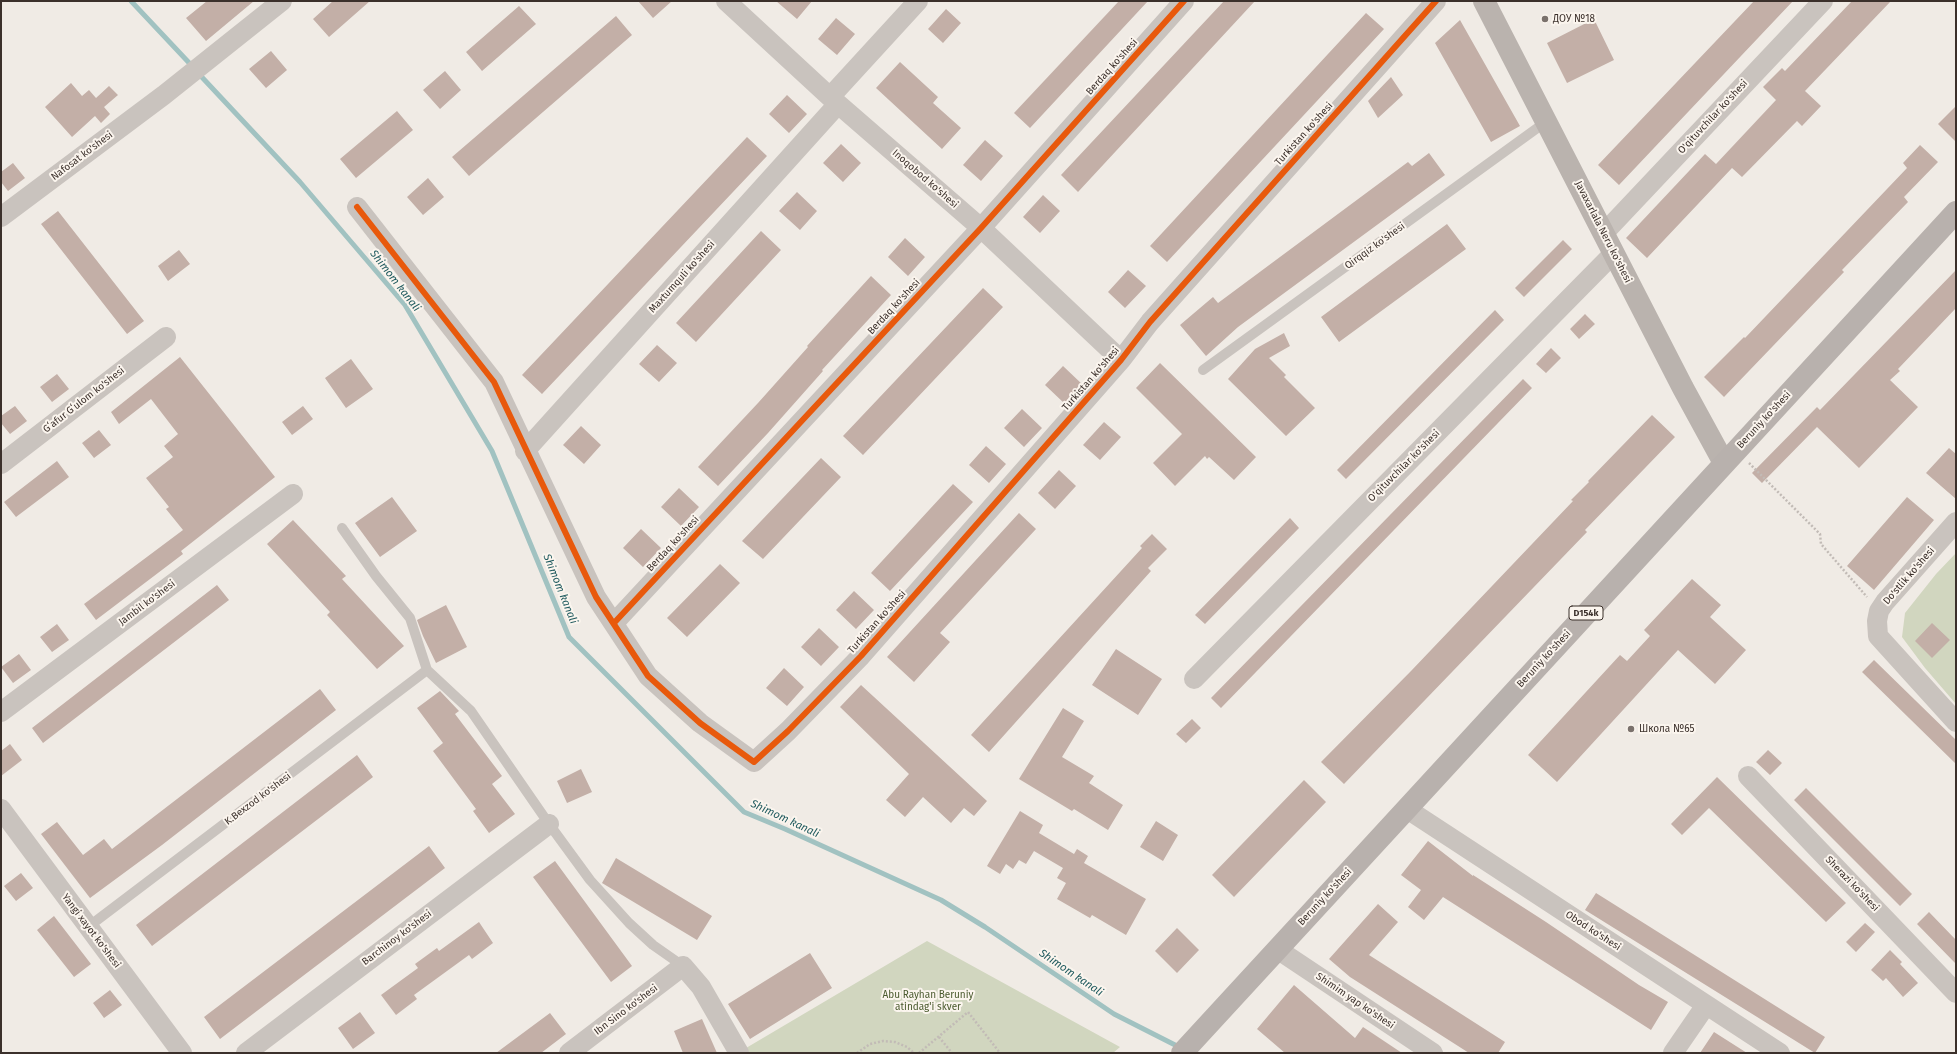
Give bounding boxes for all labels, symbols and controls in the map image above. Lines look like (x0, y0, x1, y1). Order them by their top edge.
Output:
place label: ДОУ №18 (1553, 13, 1595, 25)
marker: ДОУ №18 (1540, 14, 1550, 24)
street label: Berdaq ko'shesi (1084, 36, 1140, 98)
street label: O'qituvchilar ko'shesi (1676, 78, 1750, 156)
street label: Turkistan ko'shesi (1272, 100, 1336, 168)
street label: Nafosat ko'shesi (49, 129, 115, 183)
street label: Inoqobod ko'shesi (890, 147, 960, 211)
street label: Javaxarlala Neru ko'shesi (1572, 179, 1634, 285)
street label: Qirqqiz ko'shesi (1343, 220, 1407, 272)
street label: Maxtumquli ko'shesi (647, 239, 717, 315)
water label: Shimom kanali (367, 248, 423, 314)
street label: Berdaq ko'shesi (865, 277, 923, 337)
street label: Turkistan ko'shesi (1060, 345, 1122, 413)
street label: Gʻafur Gʻulom ko'shesi (41, 365, 127, 435)
street label: Beruniy ko'shesi (1734, 389, 1794, 451)
street label: O'qituvchilar ko'shesi (1366, 428, 1442, 504)
street label: Berdaq ko'shesi (644, 514, 702, 574)
street label: Do'stlik ko'shesi (1881, 545, 1937, 607)
water label: Shimom kanali (540, 552, 580, 626)
street label: Jambil ko'shesi (116, 578, 178, 628)
street label: Turkistan ko'shesi (845, 588, 909, 656)
road number: D154k (1569, 606, 1603, 620)
street label: Beruniy ko'shesi (1514, 628, 1574, 690)
place label: Школа №65 (1639, 723, 1694, 735)
marker: Школа №65 (1626, 724, 1636, 734)
street label: K.Bexzod ko'shesi (223, 770, 293, 828)
water label: Shimom kanali (749, 797, 821, 841)
street label: Sherazi ko'shesi (1823, 854, 1881, 914)
street label: Beruniy ko'shesi (1295, 866, 1355, 928)
street label: Yangi xayot ko'shesi (59, 891, 123, 971)
street label: Barchinoy ko'shesi (360, 908, 434, 968)
street label: Obod ko'shesi (1563, 909, 1623, 953)
water label: Shimom kanali (1036, 947, 1106, 999)
street label: Shimim yap ko'shesi (1314, 970, 1396, 1032)
street label: Ibn Sino ko'shesi (592, 982, 660, 1038)
park label: Abu Rayhan Beruniy atindag'i skver (883, 989, 973, 1012)

